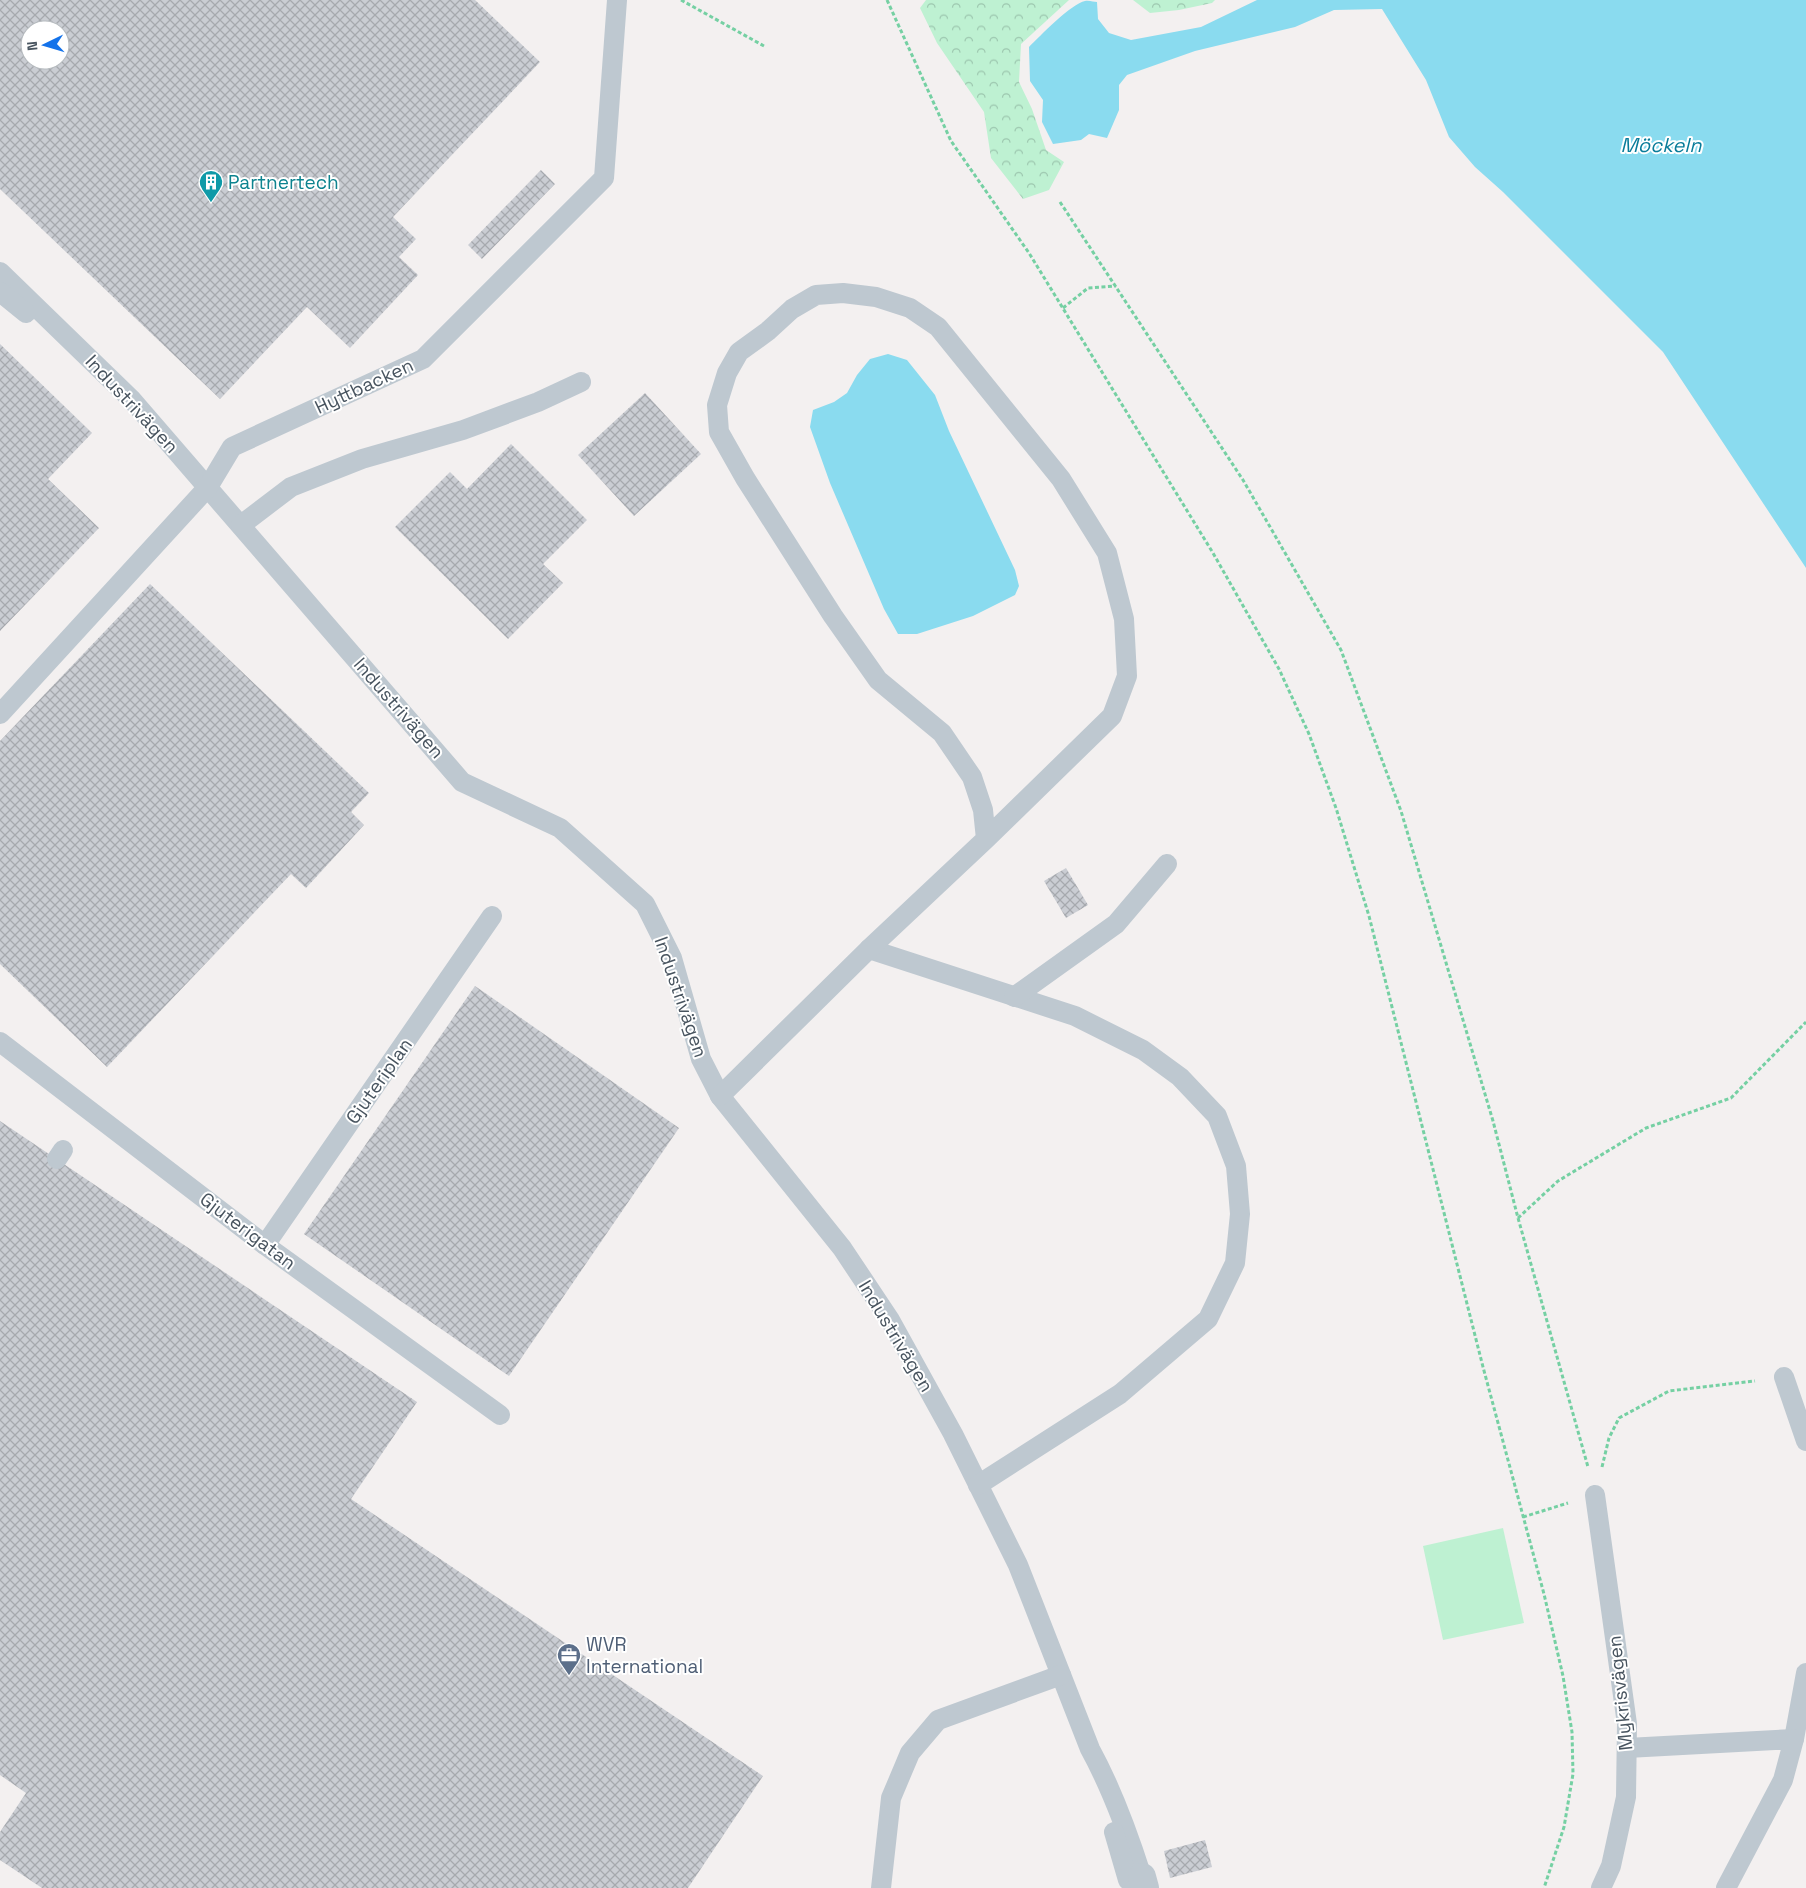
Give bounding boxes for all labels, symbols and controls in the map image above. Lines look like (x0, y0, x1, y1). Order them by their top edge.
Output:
north arrow (20, 20, 70, 70)
text: N (23, 41, 41, 52)
water label: Möckeln (1621, 132, 1702, 158)
building icon: Partnertech (198, 169, 224, 203)
place label: Partnertech (228, 170, 339, 195)
street label: Industrivägen (80, 349, 184, 459)
street label: Hyttbacken (311, 352, 417, 420)
street label: Industrivägen (348, 652, 450, 764)
street label: Industrivägen (649, 933, 713, 1061)
street label: Gjuteriplan (340, 1033, 418, 1129)
street label: Gjuterigatan (195, 1187, 301, 1275)
street label: Industrivägen (853, 1275, 939, 1397)
place label: WVR International (586, 1632, 703, 1679)
street label: Mykrisvägen (1602, 1634, 1638, 1752)
office icon: WVR International (556, 1642, 582, 1676)

